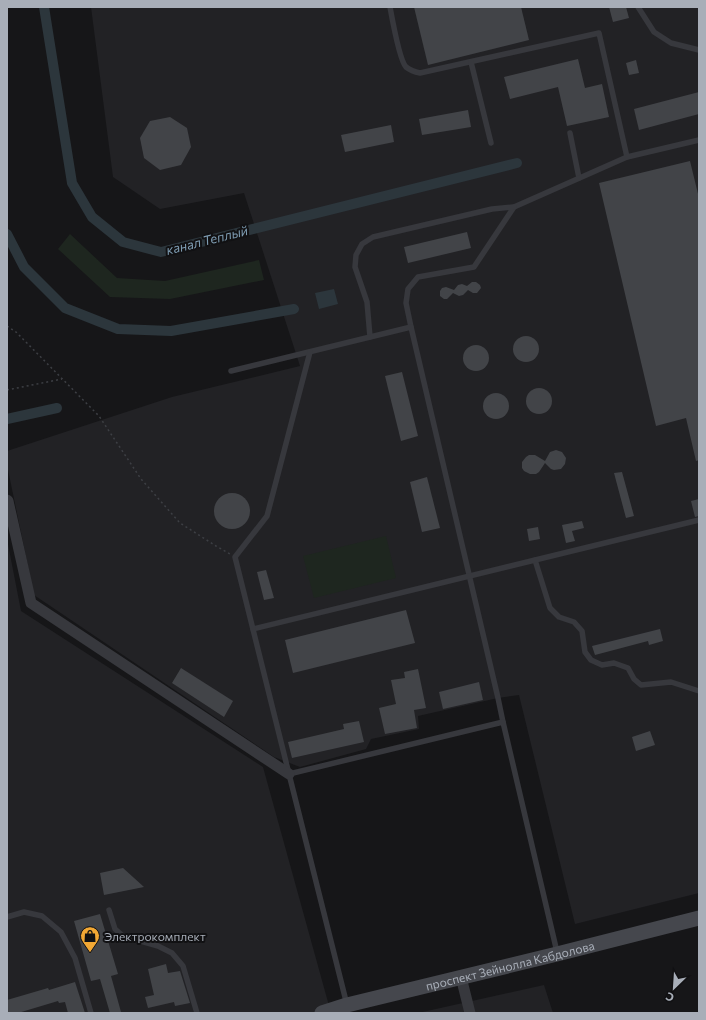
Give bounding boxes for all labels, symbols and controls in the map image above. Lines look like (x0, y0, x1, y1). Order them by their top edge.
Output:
water label: канал Теплый (164, 222, 250, 258)
shop icon: Электрокомплект (79, 925, 101, 953)
place label: Электрокомплект (104, 929, 206, 943)
street label: проспект Зейнолла Кабдолова (424, 938, 596, 993)
north arrow (654, 968, 694, 1008)
text: С (663, 990, 676, 1005)

